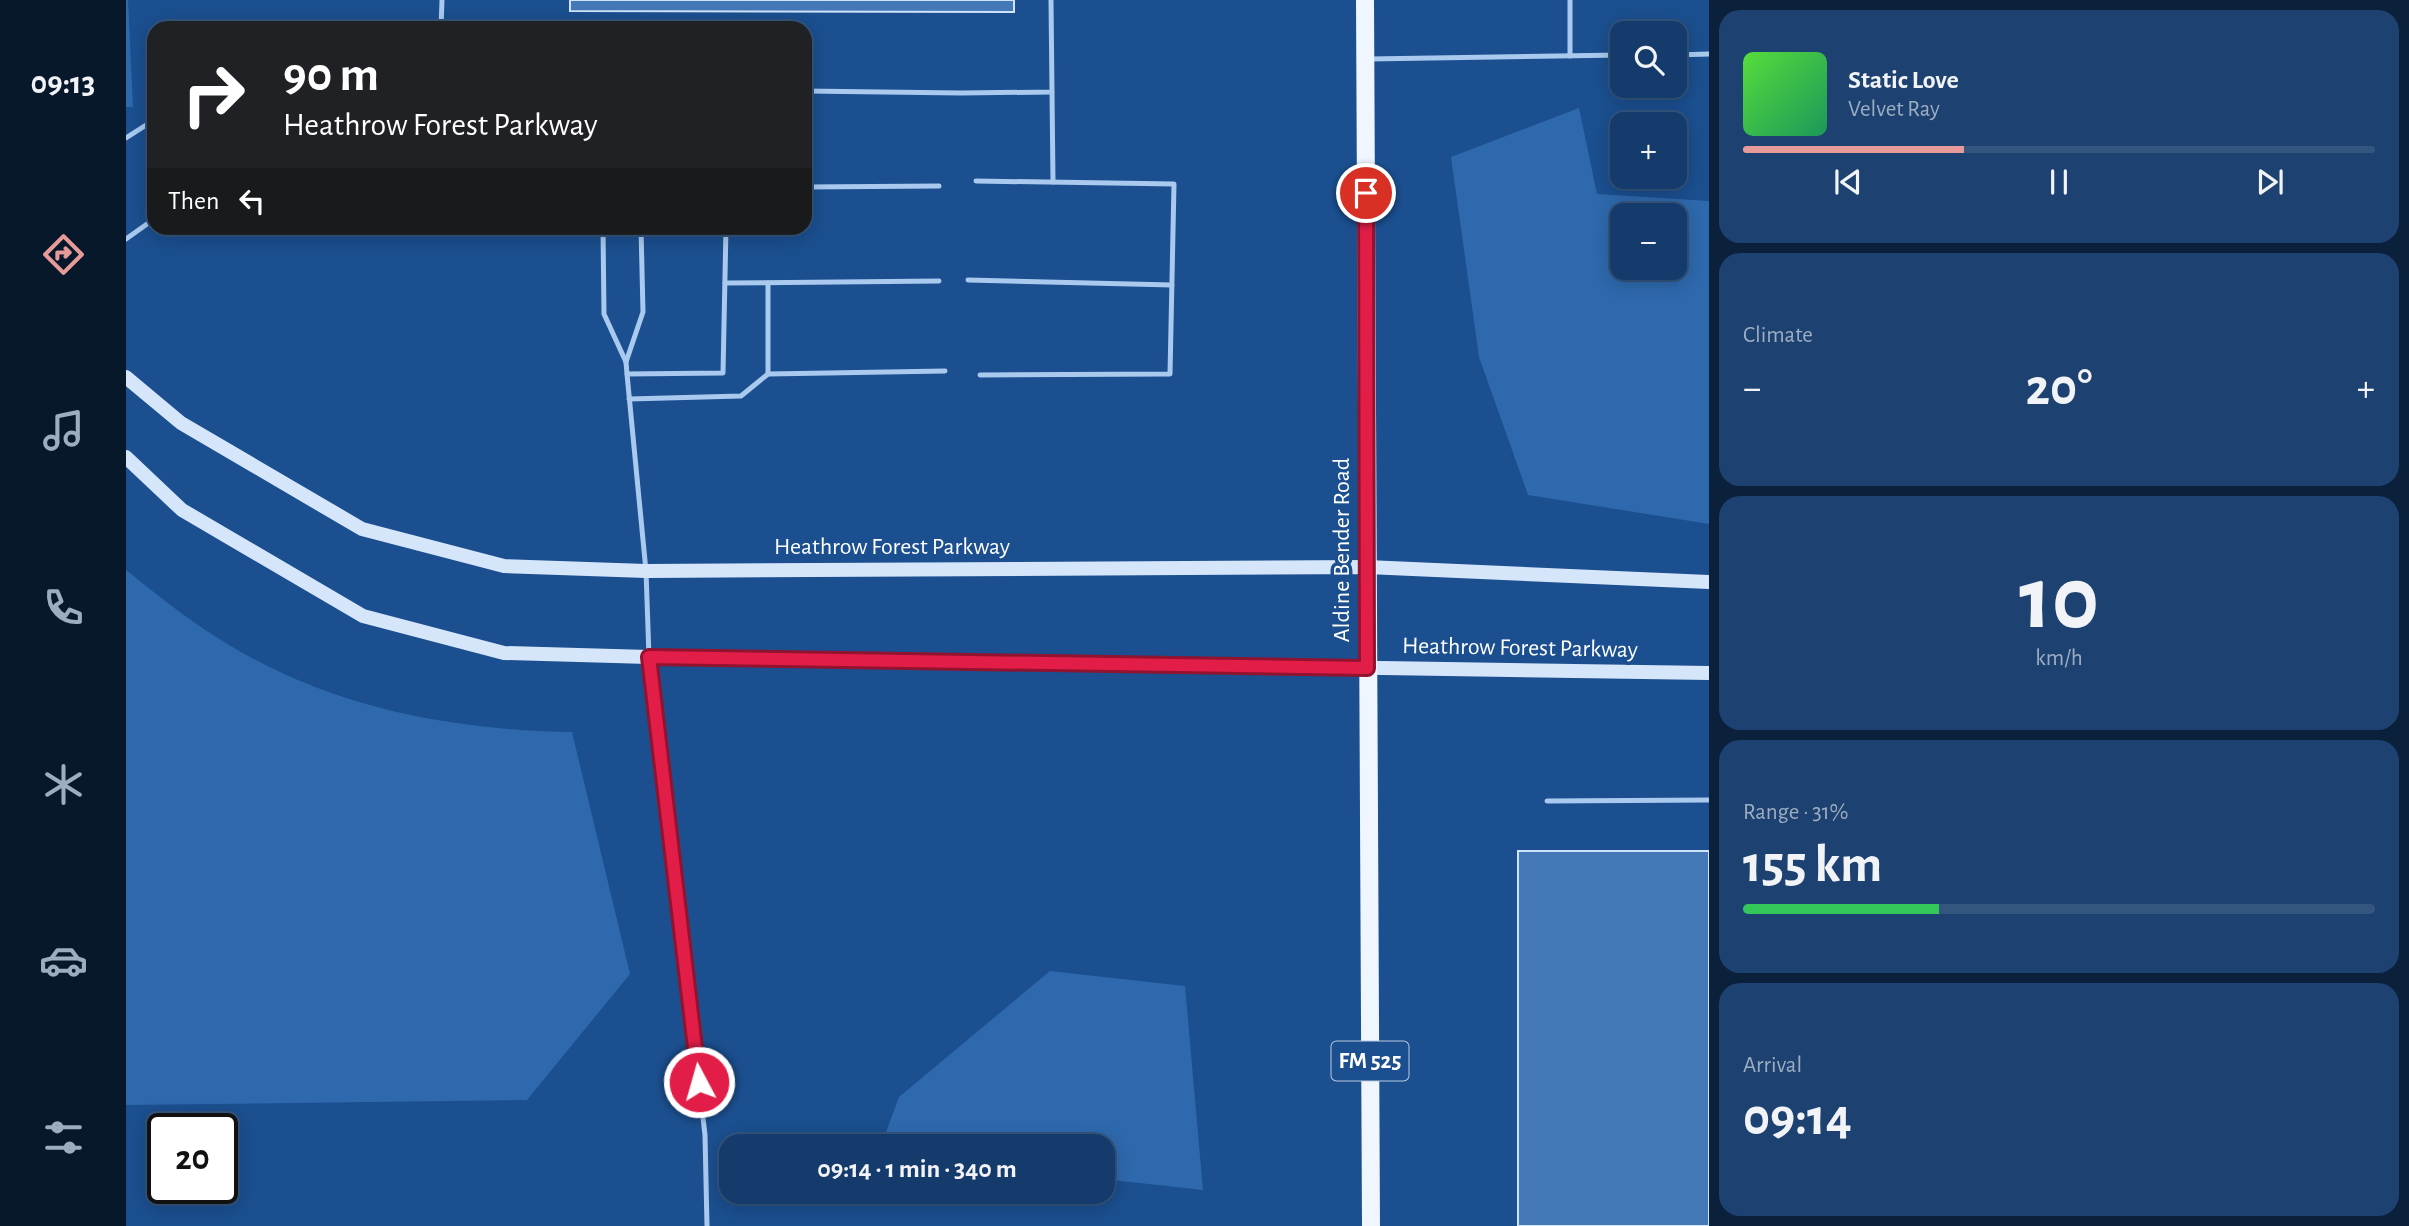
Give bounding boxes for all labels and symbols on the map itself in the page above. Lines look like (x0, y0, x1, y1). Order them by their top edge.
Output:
pin (1336, 163, 1396, 223)
street label: Aldine Bender Road (1330, 458, 1354, 642)
street label: Heathrow Forest Parkway (774, 535, 1010, 559)
street label: Heathrow Forest Parkway (1402, 634, 1638, 662)
road number: FM 525 (1332, 1042, 1408, 1080)
position arrow (662, 1045, 736, 1119)
speed limit sign: 20 (147, 1113, 238, 1204)

